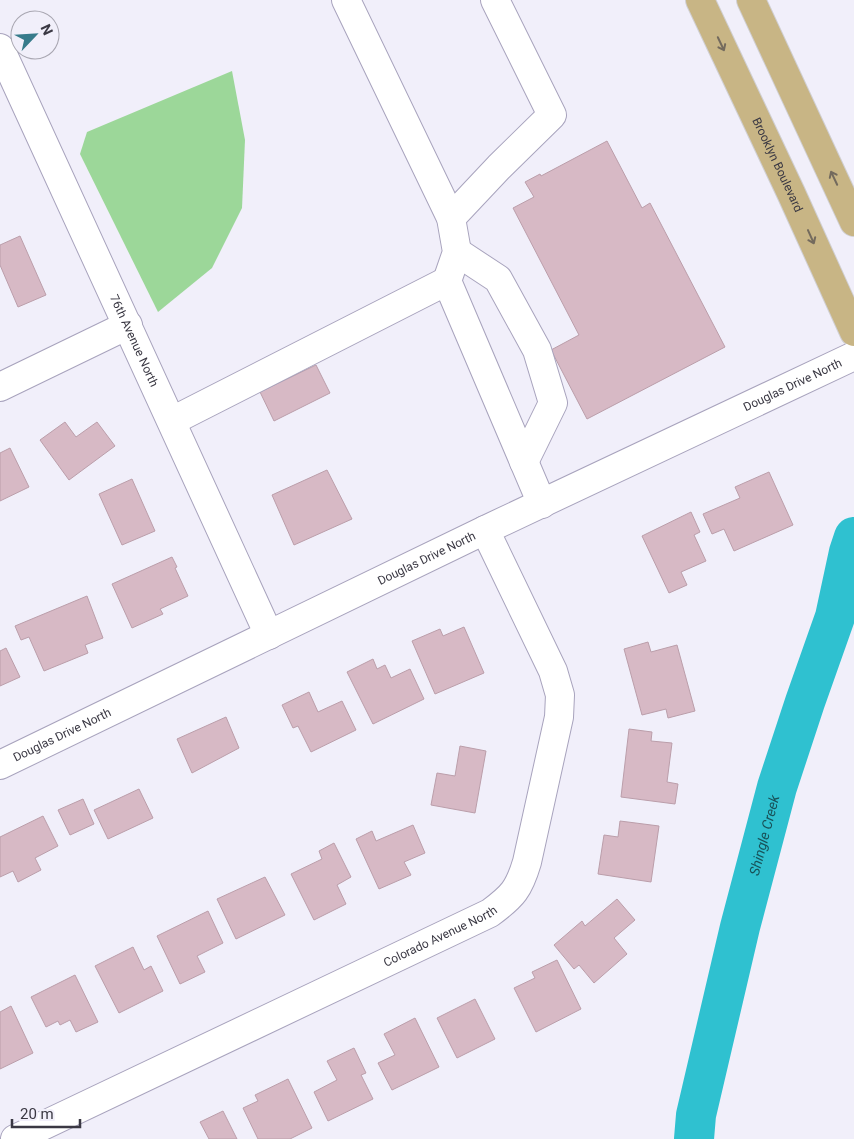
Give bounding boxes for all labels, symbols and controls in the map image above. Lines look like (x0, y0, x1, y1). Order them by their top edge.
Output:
north arrow (10, 10, 60, 60)
text: N (37, 22, 56, 37)
one-way arrow (717, 36, 726, 51)
street label: Brooklyn Boulevard (749, 115, 806, 214)
one-way arrow (828, 171, 838, 186)
one-way arrow (807, 229, 817, 244)
street label: 76th Avenue North (107, 293, 161, 389)
street label: Douglas Drive North (741, 356, 844, 414)
street label: Douglas Drive North (375, 529, 478, 588)
street label: Douglas Drive North (11, 705, 113, 765)
water label: Shingle Creek (746, 792, 783, 877)
street label: Colorado Avenue North (381, 903, 500, 970)
scale bar (12, 1096, 80, 1128)
text: 20 m (20, 1105, 54, 1123)

